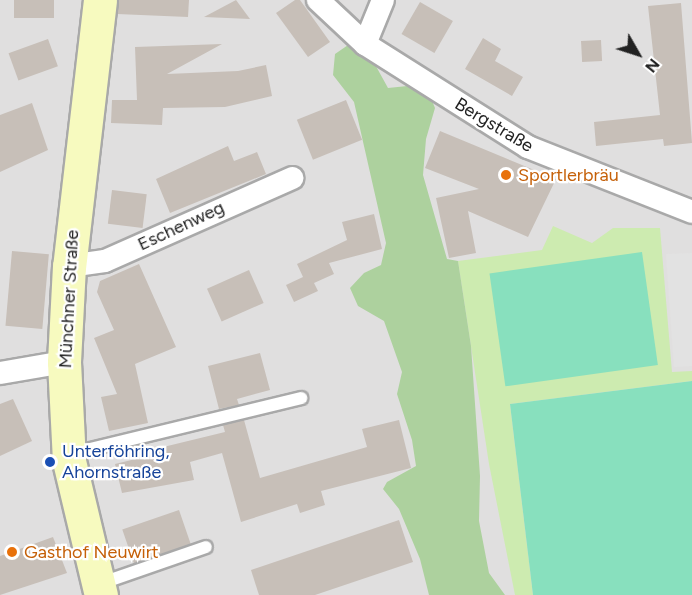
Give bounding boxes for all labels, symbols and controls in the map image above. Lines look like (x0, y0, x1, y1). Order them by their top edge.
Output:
north arrow (608, 24, 668, 84)
text: N (641, 55, 664, 76)
street label: Bergstraße (451, 93, 537, 157)
place label: Sportlerbräu (518, 164, 619, 186)
marker: Sportlerbräu (499, 168, 513, 182)
street label: Eschenweg (134, 197, 228, 255)
street label: Münchner Straße (55, 229, 83, 369)
place label: Unterföhring, Ahornstraße (62, 441, 169, 484)
marker: Unterföhring, Ahornstraße (43, 455, 57, 469)
place label: Gasthof Neuwirt (24, 541, 159, 563)
marker: Gasthof Neuwirt (5, 545, 19, 559)

